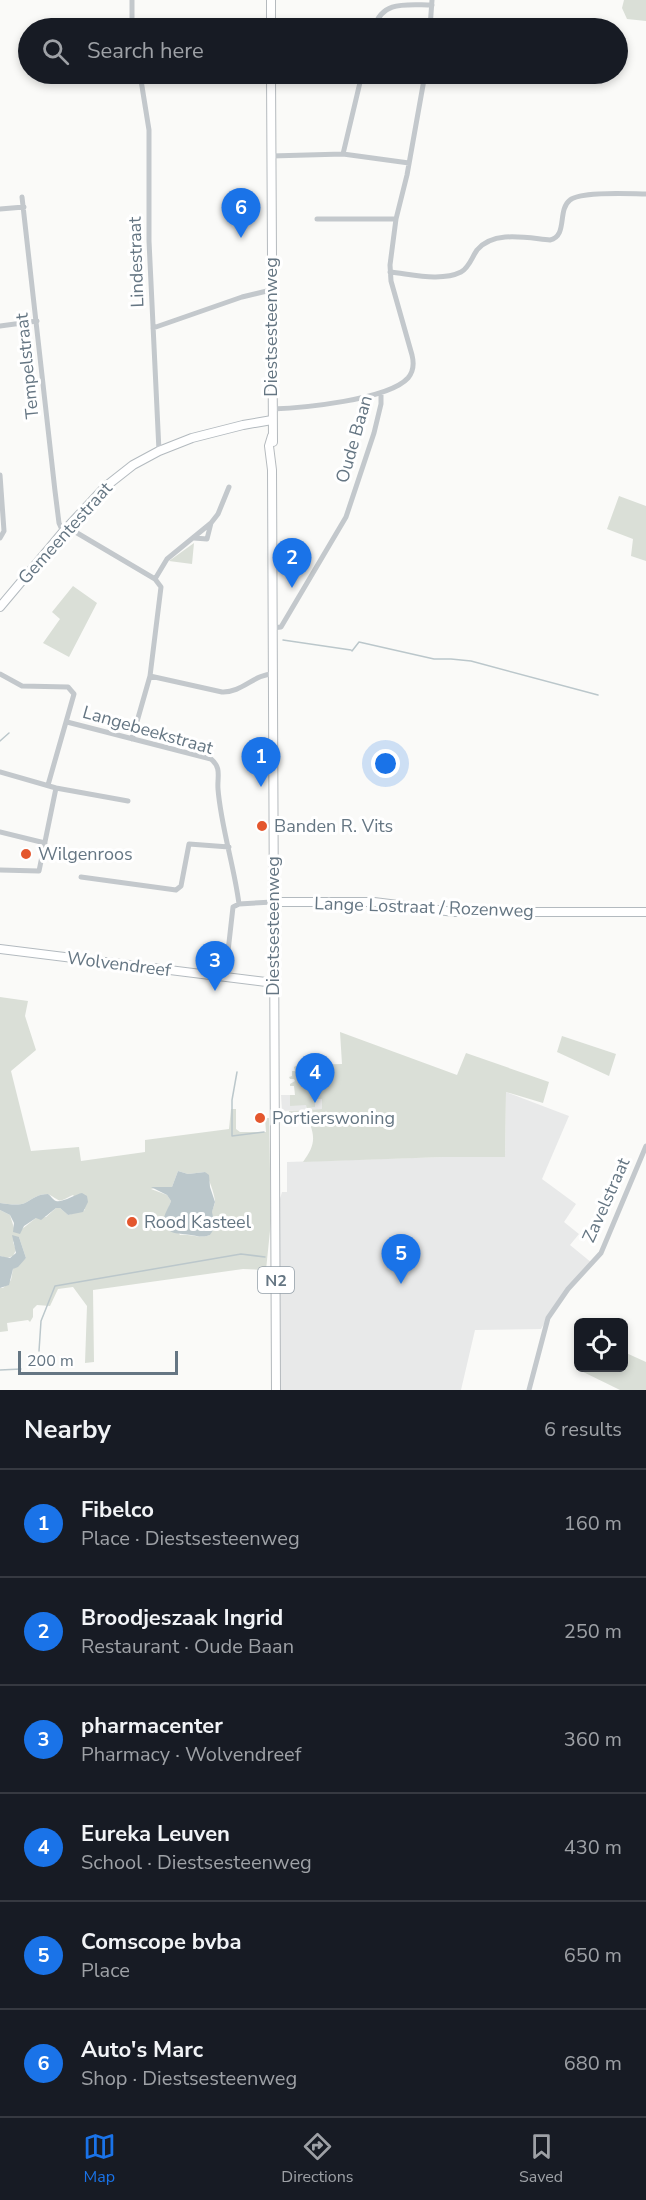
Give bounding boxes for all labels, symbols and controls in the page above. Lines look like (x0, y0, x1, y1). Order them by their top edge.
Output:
search box (18, 18, 628, 84)
icon: search (39, 35, 72, 68)
text: Search here (87, 36, 204, 66)
pin: 6 (222, 188, 260, 238)
street label: Lindestraat (122, 215, 150, 308)
street label: Diestsesteenweg (259, 257, 283, 397)
street label: Tempelstraat (9, 311, 44, 420)
street label: Oude Baan (330, 392, 378, 486)
street label: Gemeentestraat (13, 476, 118, 589)
pin: 2 (272, 538, 312, 588)
street label: Langebeekstraat (80, 700, 217, 760)
pin: 1 (242, 738, 280, 787)
your location (371, 749, 400, 778)
place label: Banden R. Vits (274, 814, 393, 838)
marker: Banden R. Vits (255, 819, 269, 833)
place label: Wilgenroos (38, 842, 133, 866)
marker: Wilgenroos (19, 847, 33, 861)
street label: Diestsesteenweg (261, 856, 285, 996)
street label: Lange Lostraat / Rozenweg (314, 891, 534, 923)
pin: 3 (196, 942, 234, 991)
street label: Wolvendreef (66, 946, 173, 982)
pin: 4 (296, 1054, 334, 1103)
place label: Portierswoning (272, 1106, 395, 1130)
marker: Portierswoning (253, 1111, 267, 1125)
street label: Zavelstraat (577, 1153, 636, 1246)
place label: Rood Kasteel (144, 1210, 252, 1234)
marker: Rood Kasteel (125, 1215, 139, 1229)
pin: 5 (382, 1234, 420, 1284)
road number: N2 (258, 1267, 294, 1293)
map controls (574, 1318, 628, 1372)
button: locate (574, 1318, 628, 1372)
scale bar (18, 1348, 178, 1376)
text: 200 m (27, 1350, 74, 1372)
text: Nearby (24, 1412, 111, 1447)
text: 6 results (544, 1416, 622, 1443)
text: Fibelco (81, 1495, 154, 1525)
text: 1 (38, 1510, 50, 1537)
text: 160 m (564, 1510, 622, 1537)
text: Place · Diestsesteenweg (81, 1525, 300, 1552)
text: Broodjeszaak Ingrid (81, 1603, 283, 1633)
text: 2 (38, 1618, 50, 1645)
text: 250 m (564, 1618, 622, 1645)
text: Restaurant · Oude Baan (81, 1633, 294, 1660)
text: pharmacenter (81, 1711, 223, 1741)
text: 3 (38, 1726, 50, 1753)
text: 360 m (564, 1726, 622, 1753)
text: Pharmacy · Wolvendreef (81, 1741, 301, 1768)
text: Eureka Leuven (81, 1819, 230, 1849)
text: 4 (38, 1834, 50, 1861)
text: 430 m (564, 1834, 622, 1861)
text: School · Diestsesteenweg (81, 1849, 312, 1876)
text: Comscope bvba (81, 1927, 242, 1957)
text: 5 (38, 1942, 50, 1969)
text: 650 m (564, 1942, 622, 1969)
text: Place (81, 1957, 130, 1984)
text: Auto's Marc (81, 2035, 203, 2065)
text: 6 (38, 2050, 50, 2077)
text: 680 m (564, 2050, 622, 2077)
text: Shop · Diestsesteenweg (81, 2065, 297, 2092)
tab: Map (83, 2130, 116, 2188)
tab: Directions (281, 2130, 353, 2188)
tab: Saved (519, 2130, 563, 2188)

